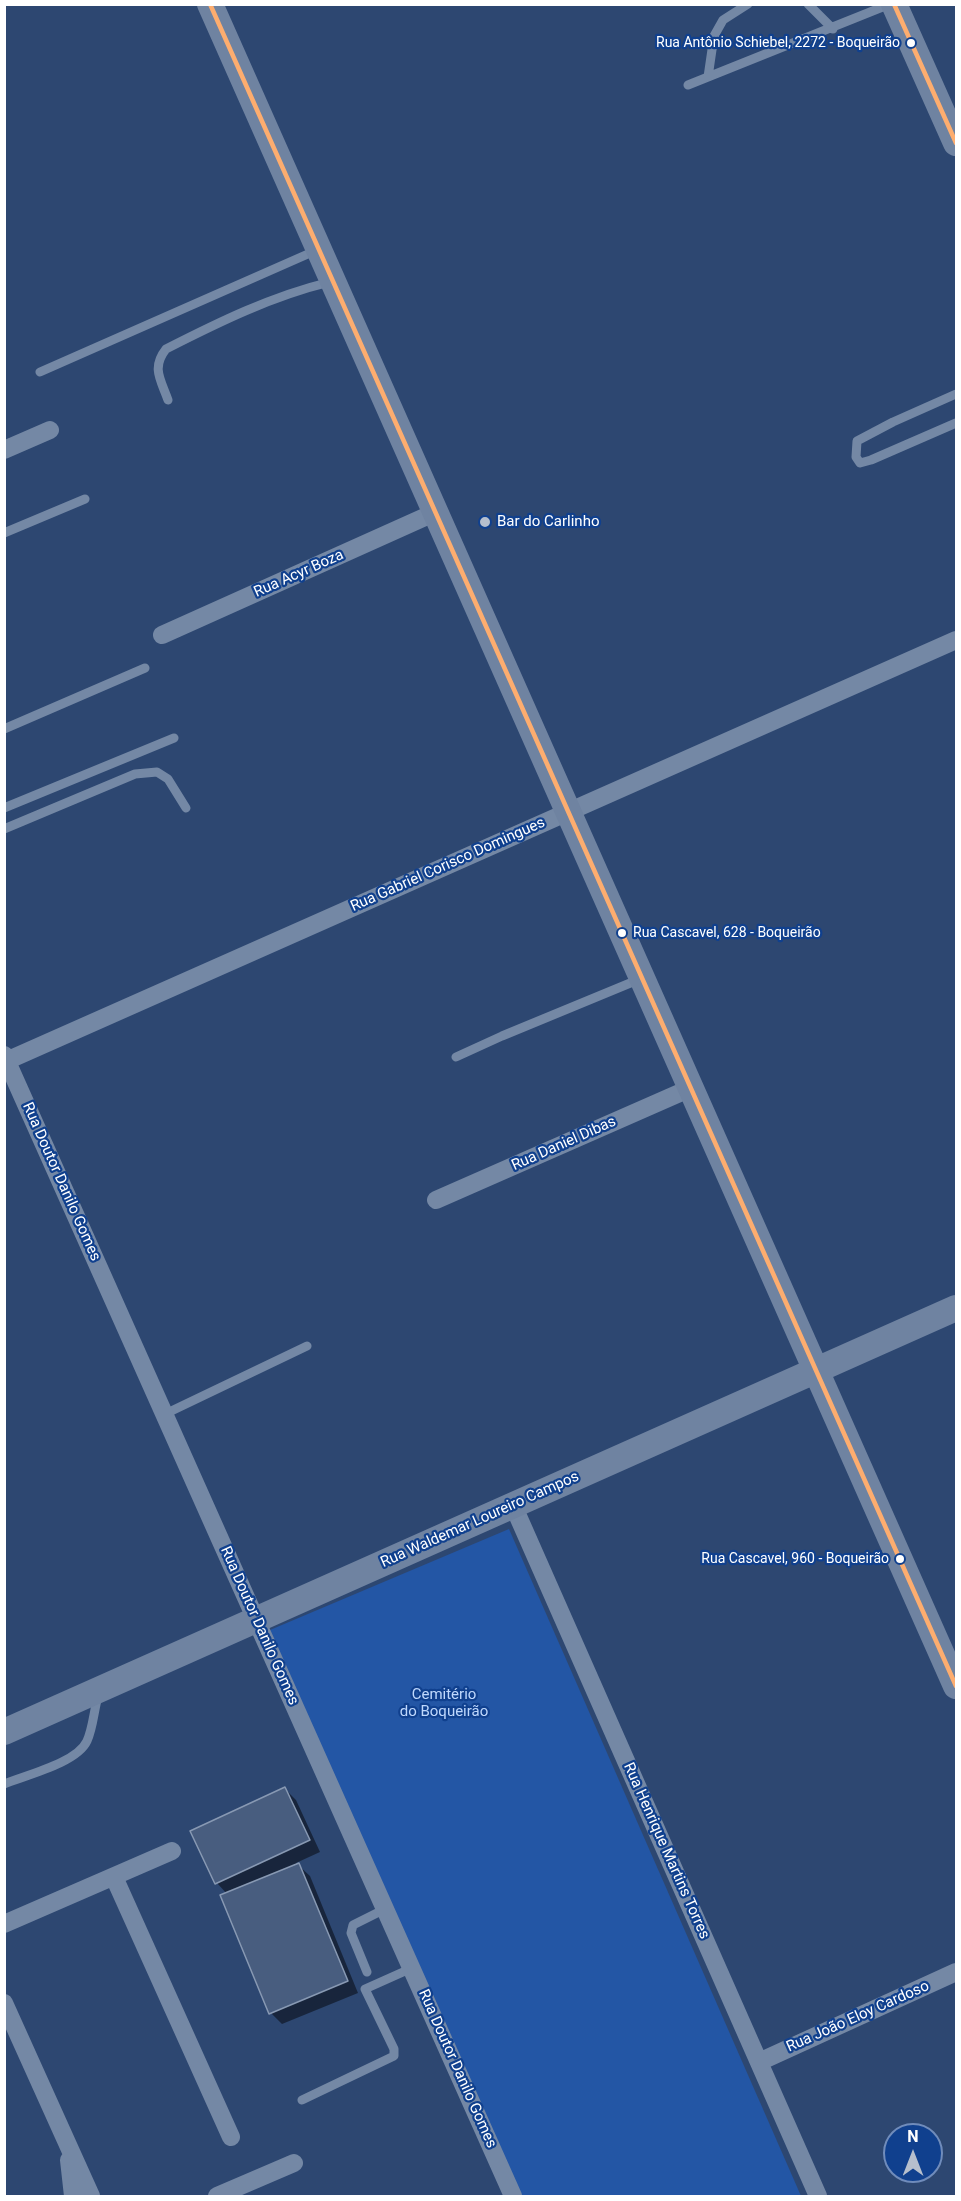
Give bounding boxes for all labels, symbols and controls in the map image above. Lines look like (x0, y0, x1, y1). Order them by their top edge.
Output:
place label: Rua Antônio Schiebel, 2272 - Boqueirão (656, 35, 900, 51)
marker: Rua Antônio Schiebel, 2272 - Boqueirão (905, 37, 917, 49)
place label: Bar do Carlinho (497, 513, 599, 531)
marker: Bar do Carlinho (478, 515, 492, 529)
street label: Rua Acyr Boza (251, 546, 347, 602)
street label: Rua Gabriel Corisco Domingues (348, 814, 548, 916)
place label: Rua Cascavel, 628 - Boqueirão (633, 925, 821, 941)
marker: Rua Cascavel, 628 - Boqueirão (616, 927, 628, 939)
street label: Rua Doutor Danilo Gomes (18, 1100, 104, 1264)
street label: Rua Daniel Dibas (509, 1113, 619, 1175)
street label: Rua Waldemar Loureiro Campos (378, 1468, 582, 1572)
street label: Rua Doutor Danilo Gomes (216, 1544, 302, 1708)
place label: Rua Cascavel, 960 - Boqueirão (701, 1551, 889, 1567)
marker: Rua Cascavel, 960 - Boqueirão (894, 1553, 906, 1565)
park label: Cemitério do Boqueirão (400, 1686, 488, 1721)
street label: Rua Henrique Martins Torres (619, 1760, 713, 1942)
street label: Rua João Eloy Cardoso (784, 1977, 932, 2057)
street label: Rua Doutor Danilo Gomes (414, 1987, 500, 2151)
north arrow (883, 2123, 943, 2183)
text: N (907, 2127, 919, 2146)

